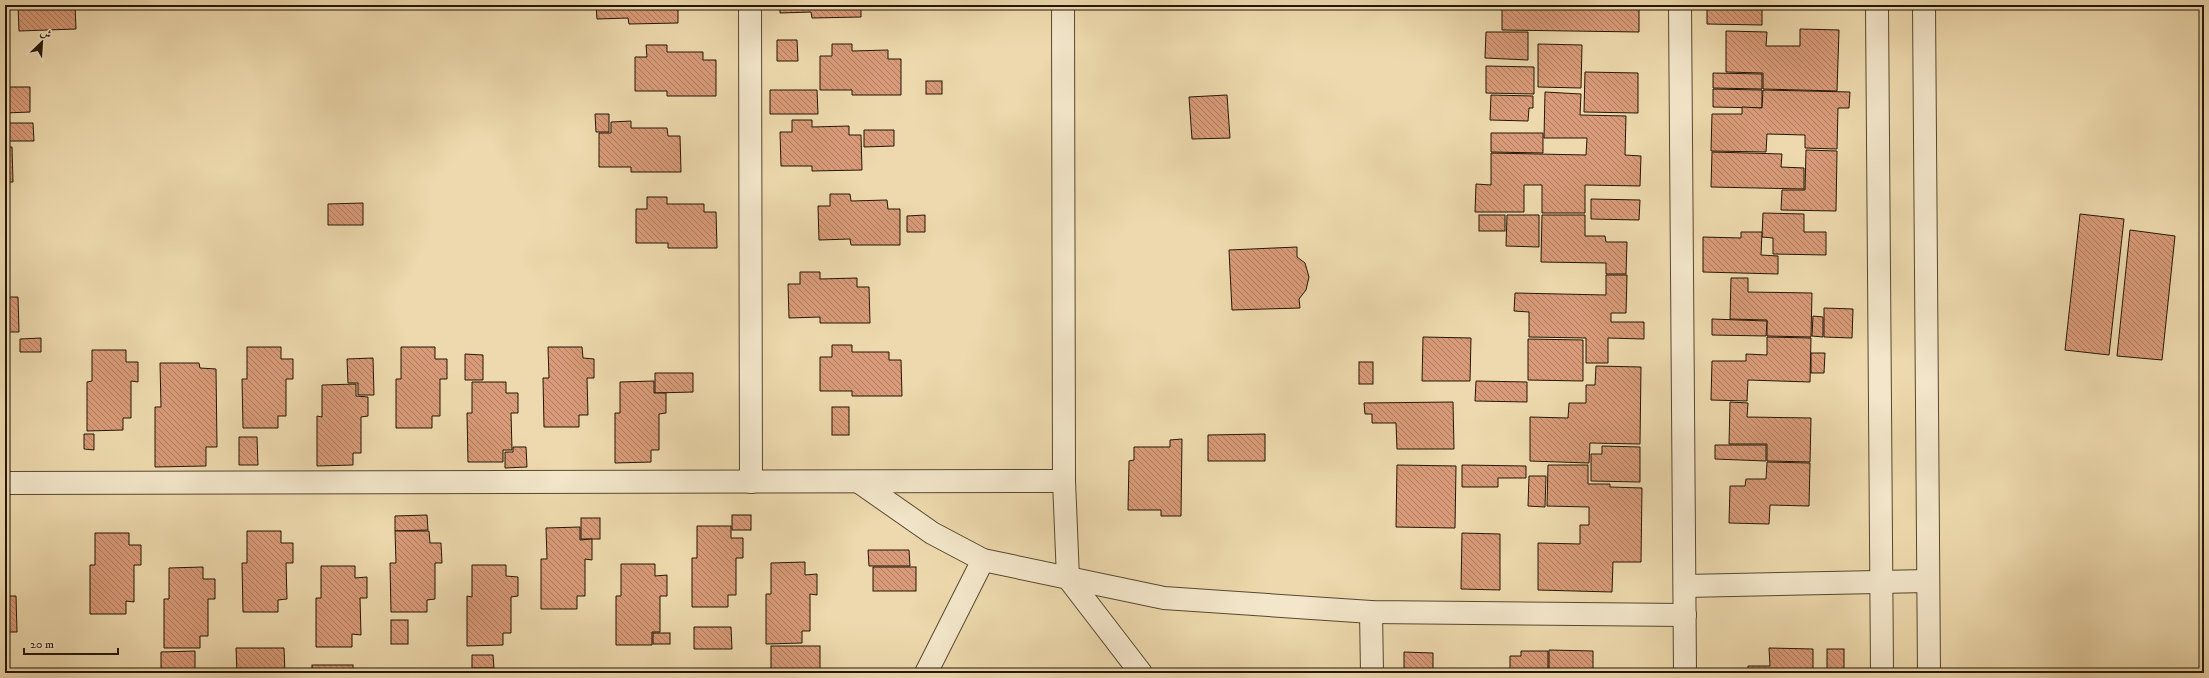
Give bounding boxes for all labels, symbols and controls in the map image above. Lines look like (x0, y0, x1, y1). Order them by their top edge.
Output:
north arrow (22, 22, 62, 62)
text: ش (38, 25, 54, 43)
scale bar (24, 630, 118, 656)
text: 20 m (30, 637, 54, 652)

